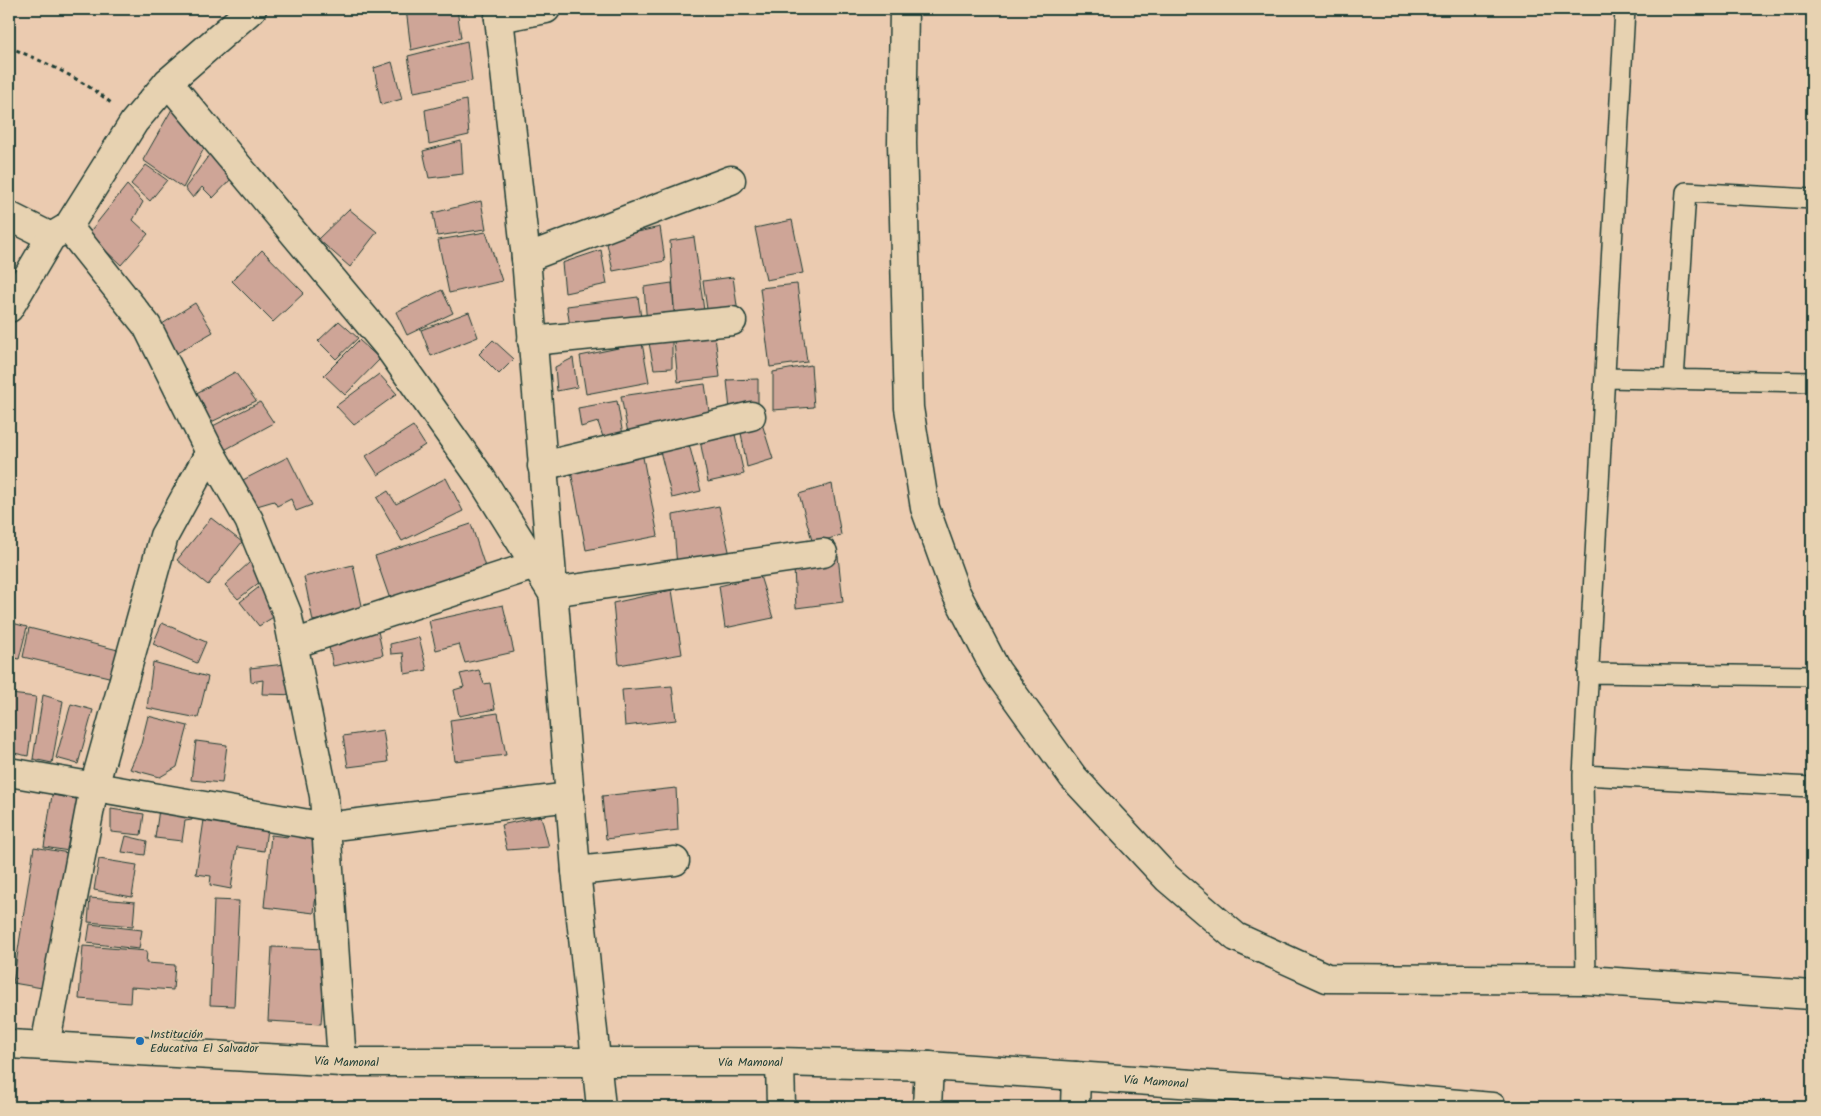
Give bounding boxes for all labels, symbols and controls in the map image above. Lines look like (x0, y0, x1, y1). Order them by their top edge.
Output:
place label: Institución Educativa El Salvador (150, 1025, 260, 1058)
marker: Institución Educativa El Salvador (134, 1035, 146, 1047)
street label: Vía Mamonal (314, 1051, 379, 1072)
street label: Vía Mamonal (718, 1053, 783, 1072)
street label: Vía Mamonal (1123, 1070, 1189, 1093)

